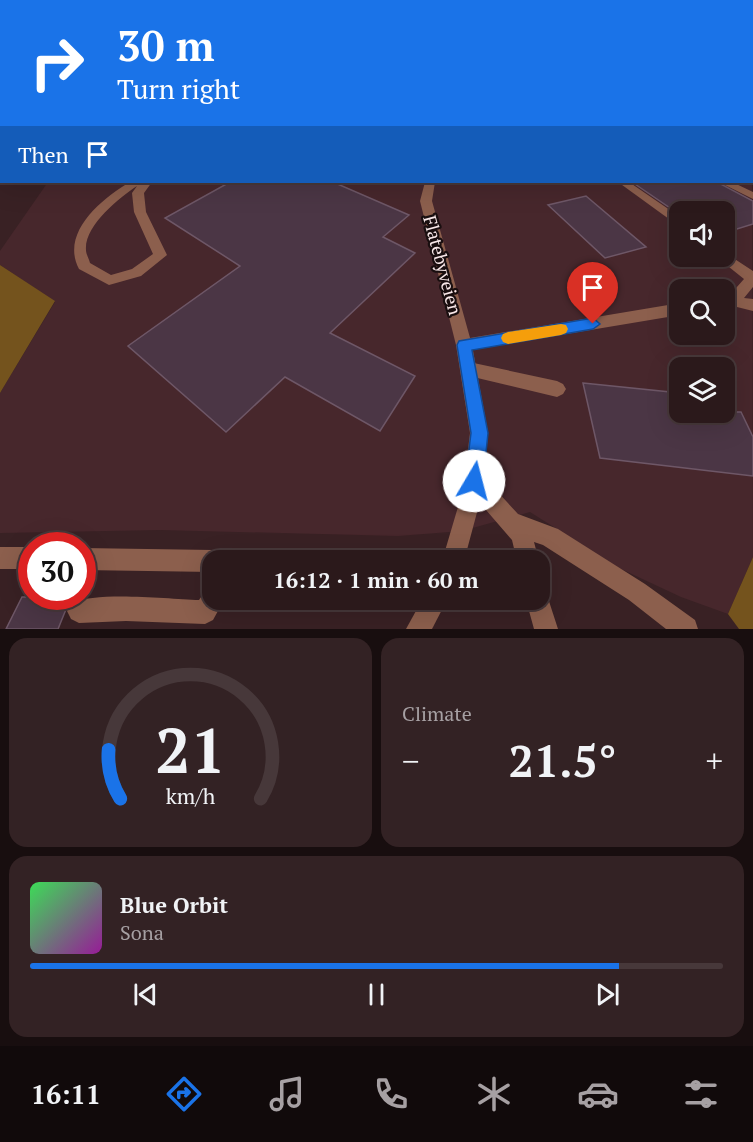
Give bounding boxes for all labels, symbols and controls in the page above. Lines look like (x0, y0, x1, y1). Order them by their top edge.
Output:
text: 30 m (117, 17, 215, 73)
icon: right (18, 24, 96, 102)
text: Turn right (117, 71, 240, 107)
icon: arrive (81, 138, 114, 171)
text: Then (18, 140, 69, 169)
map controls (669, 201, 735, 423)
button: sound (669, 201, 735, 267)
street label: Flatebyveien (418, 213, 468, 318)
pin (567, 262, 618, 324)
icon: arrive (576, 271, 609, 304)
button: search (669, 279, 735, 345)
button: layers (669, 357, 735, 423)
position arrow (442, 449, 506, 513)
speed limit sign: 30 (18, 532, 96, 610)
text: 16:12 · 1 min · 60 m (273, 565, 479, 594)
text: Climate (402, 700, 472, 727)
text: 21 (155, 708, 226, 791)
text: 21.5° (508, 730, 617, 790)
text: − (402, 739, 420, 782)
text: + (705, 739, 723, 782)
text: km/h (166, 783, 216, 811)
text: Blue Orbit (120, 890, 228, 919)
text: Sona (120, 919, 164, 946)
icon: previous (129, 978, 162, 1011)
icon: pause (360, 978, 393, 1011)
icon: next (591, 978, 624, 1011)
icon: directions (163, 1073, 205, 1115)
icon: music (266, 1073, 308, 1115)
icon: phone (370, 1073, 412, 1115)
icon: climate (473, 1073, 515, 1115)
icon: car (577, 1073, 619, 1115)
icon: filters (680, 1073, 722, 1115)
text: 16:11 (31, 1076, 101, 1112)

